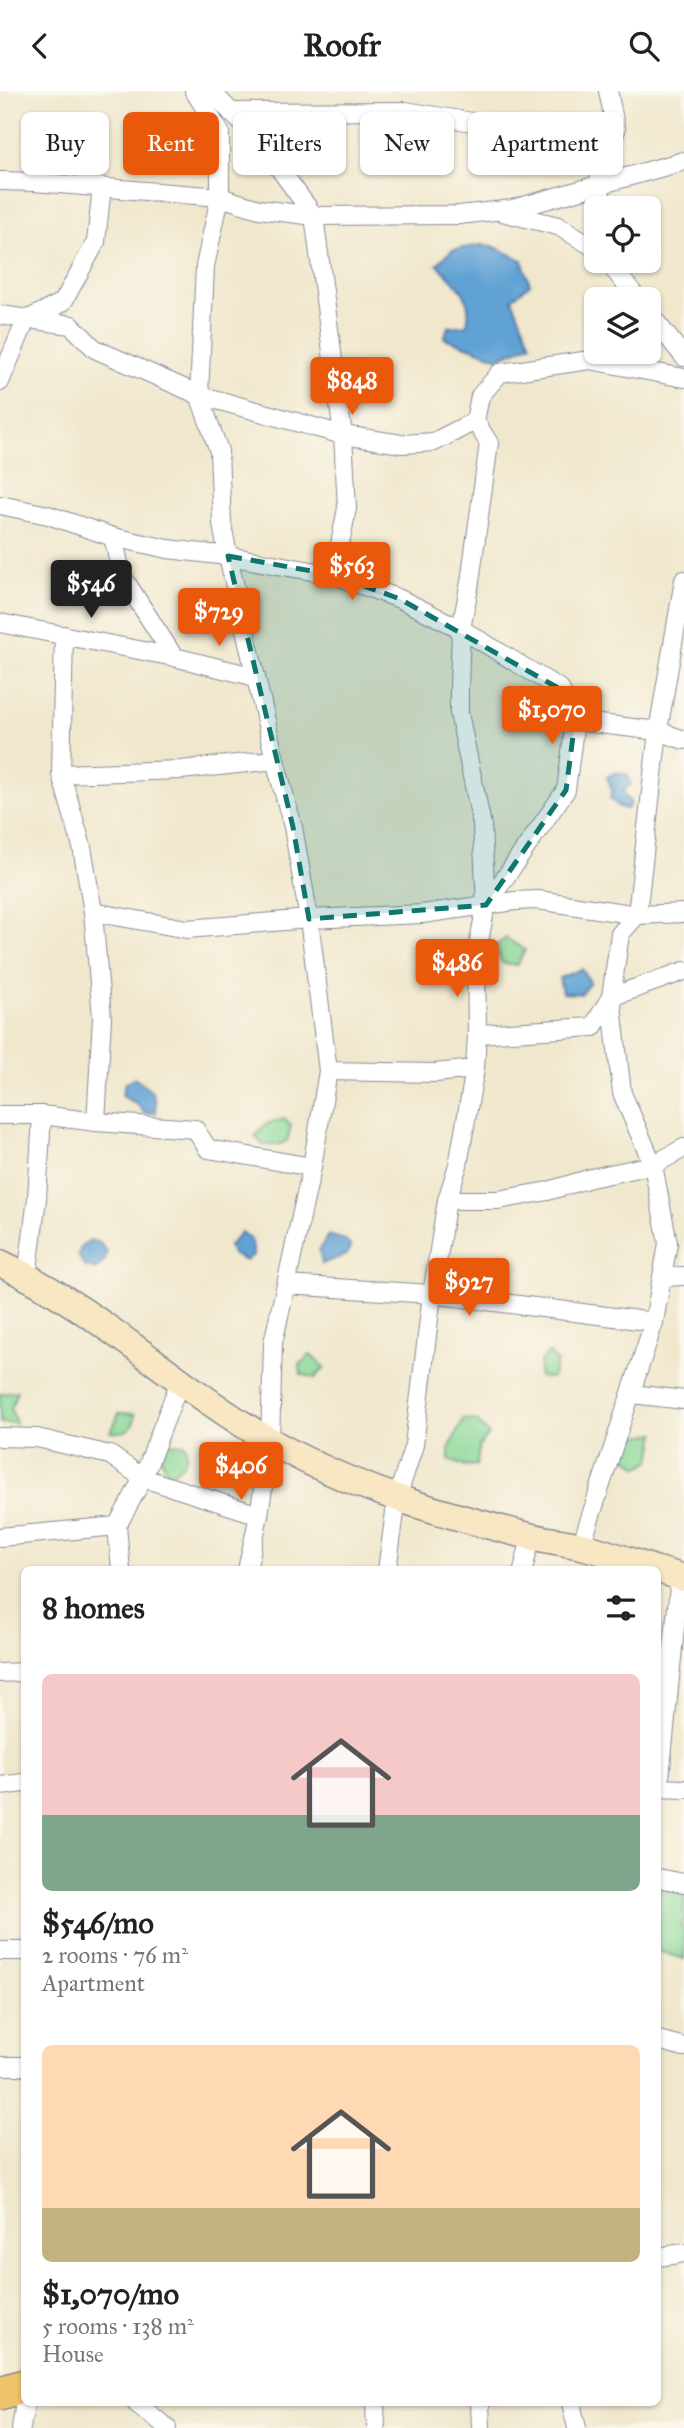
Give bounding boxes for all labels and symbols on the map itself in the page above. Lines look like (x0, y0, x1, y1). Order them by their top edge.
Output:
pin: $848 (311, 357, 393, 417)
pin: $563 (311, 543, 393, 602)
pin: $546 (50, 561, 132, 620)
pin: $729 (178, 589, 260, 648)
pin: $1,070 (495, 687, 609, 746)
pin: $486 (416, 939, 498, 999)
pin: $927 (428, 1259, 510, 1318)
pin: $406 (200, 1443, 282, 1502)

